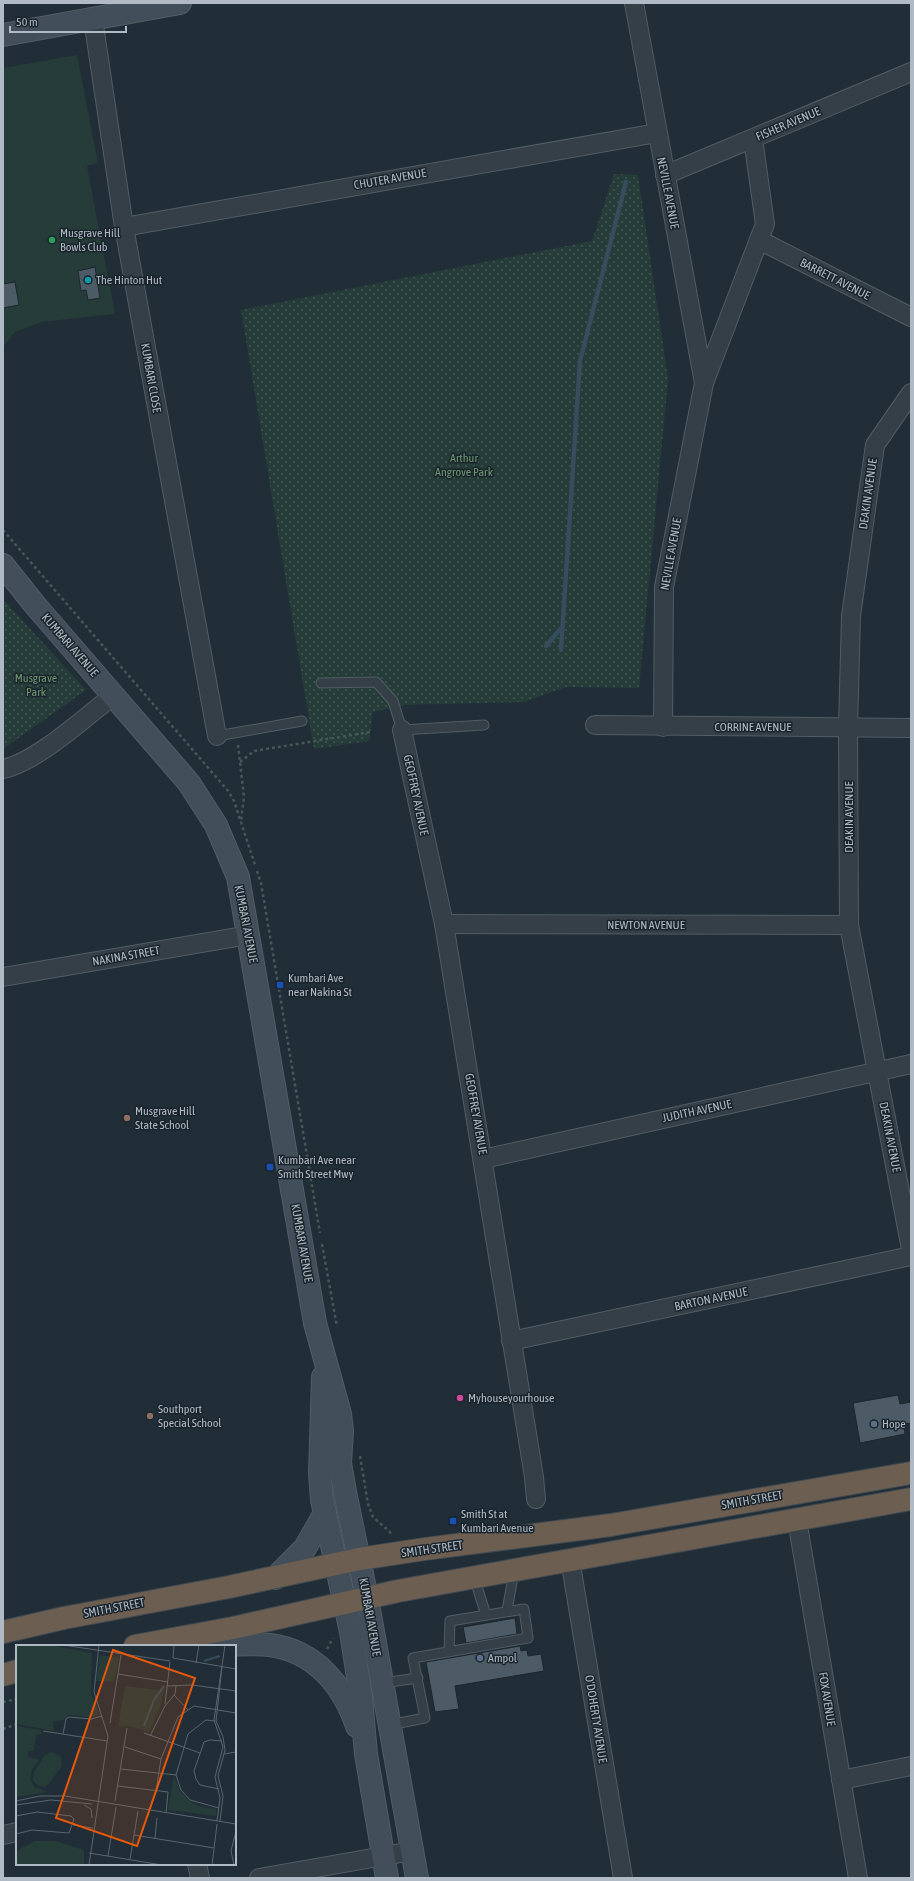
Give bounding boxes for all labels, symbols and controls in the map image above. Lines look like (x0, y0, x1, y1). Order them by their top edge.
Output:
scale bar (10, 8, 126, 34)
text: 50 m (16, 15, 38, 29)
street label: FISHER AVENUE (754, 104, 822, 144)
street label: NEVILLE AVENUE (654, 156, 682, 230)
street label: CHUTER AVENUE (353, 166, 427, 192)
place label: Musgrave Hill Bowls Club (60, 226, 121, 254)
marker: Musgrave Hill Bowls Club (47, 235, 57, 245)
street label: BARRETT AVENUE (798, 255, 872, 303)
place label: The Hinton Hut (96, 273, 163, 287)
marker: The Hinton Hut (83, 275, 93, 285)
street label: KUMBARI CLOSE (138, 342, 164, 414)
park label: Arthur Angrove Park (435, 451, 494, 479)
street label: DEAKIN AVENUE (856, 458, 880, 530)
street label: NEVILLE AVENUE (658, 517, 684, 591)
street label: KUMBARI AVENUE (39, 611, 101, 679)
park label: Musgrave Park (15, 671, 57, 699)
street label: CORRINE AVENUE (715, 720, 791, 734)
street label: GEOFFREY AVENUE (401, 753, 431, 837)
street label: DEAKIN AVENUE (842, 781, 856, 853)
street label: KUMBARI AVENUE (232, 884, 260, 964)
street label: NEWTON AVENUE (607, 918, 685, 932)
street label: NAKINA STREET (91, 943, 162, 969)
place label: Kumbari Ave near Nakina St (288, 971, 352, 999)
marker: Kumbari Ave near Nakina St (275, 980, 285, 990)
street label: GEOFFREY AVENUE (462, 1072, 490, 1156)
street label: JUDITH AVENUE (661, 1097, 733, 1125)
street label: DEAKIN AVENUE (876, 1101, 904, 1173)
place label: Musgrave Hill State School (135, 1104, 196, 1132)
marker: Musgrave Hill State School (122, 1113, 132, 1123)
place label: Kumbari Ave near Smith Street Mwy (278, 1153, 356, 1181)
marker: Kumbari Ave near Smith Street Mwy (265, 1162, 275, 1172)
street label: KUMBARI AVENUE (288, 1203, 316, 1283)
street label: BARTON AVENUE (673, 1284, 749, 1314)
place label: Myhouseyourhouse (468, 1391, 555, 1405)
marker: Myhouseyourhouse (455, 1393, 465, 1403)
place label: Southport Special School (158, 1402, 222, 1430)
marker: Southport Special School (145, 1411, 155, 1421)
place label: Hope (882, 1417, 906, 1431)
marker: Hope (869, 1419, 879, 1429)
street label: SMITH STREET (720, 1488, 784, 1512)
place label: Smith St at Kumbari Avenue (461, 1507, 534, 1535)
marker: Smith St at Kumbari Avenue (448, 1516, 458, 1526)
street label: SMITH STREET (400, 1538, 464, 1560)
street label: KUMBARI AVENUE (356, 1577, 384, 1657)
street label: SMITH STREET (82, 1595, 146, 1621)
inset map (16, 1645, 236, 1865)
place label: Ampol (488, 1651, 518, 1665)
marker: Ampol (475, 1653, 485, 1663)
street label: FOX AVENUE (816, 1671, 838, 1727)
street label: O'DOHERTY AVENUE (582, 1674, 610, 1764)

